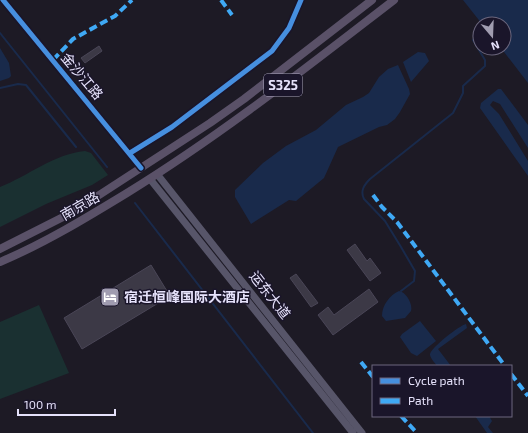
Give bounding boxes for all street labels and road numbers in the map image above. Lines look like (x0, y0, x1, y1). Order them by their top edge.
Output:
street label: 金沙江路 (58, 49, 107, 103)
road number: S325 (264, 74, 302, 96)
street label: 南京路 (57, 188, 102, 223)
street label: 运东大道 (246, 267, 294, 322)

